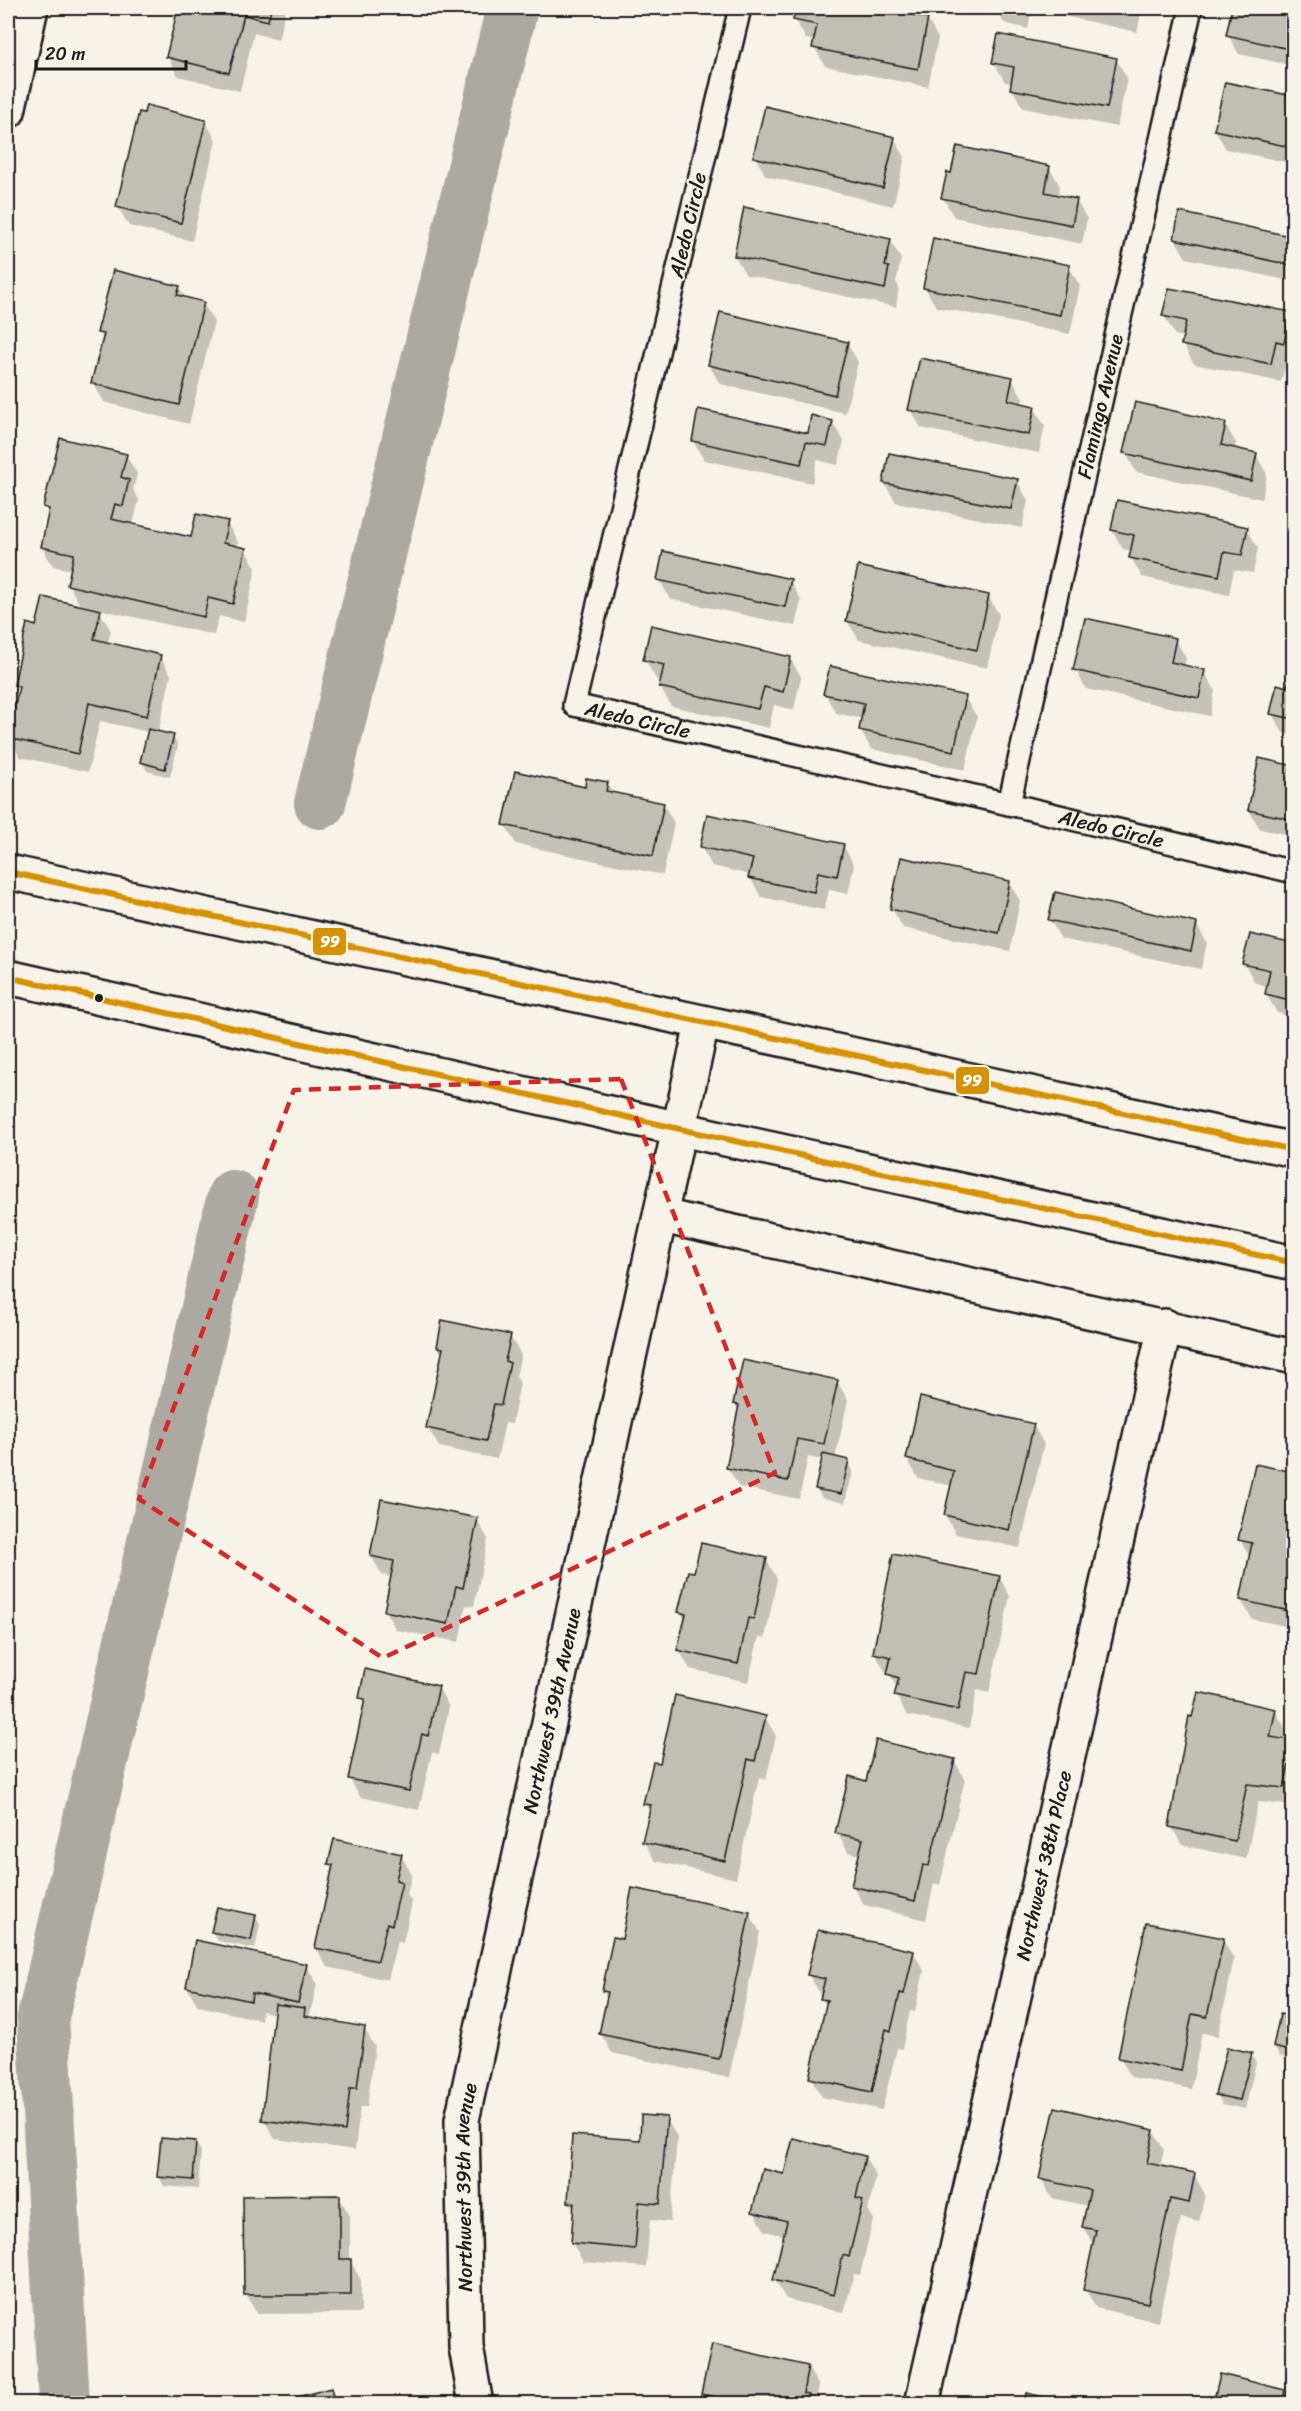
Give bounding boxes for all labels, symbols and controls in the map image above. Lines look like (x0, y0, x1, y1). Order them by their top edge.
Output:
scale bar (36, 33, 186, 71)
text: 20 m (45, 38, 85, 70)
street label: Aledo Circle (659, 169, 717, 282)
street label: Flamingo Avenue (1066, 330, 1134, 482)
street label: Aledo Circle (581, 690, 694, 748)
street label: Aledo Circle (1054, 799, 1168, 858)
line badge: 99 (312, 927, 347, 956)
text: 99 (320, 927, 340, 956)
unlabelled marker (93, 992, 105, 1004)
line badge: 99 (955, 1066, 990, 1095)
text: 99 (962, 1066, 982, 1095)
street label: Northwest 39th Avenue (512, 1604, 591, 1817)
street label: Northwest 38th Place (1005, 1767, 1082, 1964)
street label: Northwest 39th Avenue (444, 2079, 487, 2292)

